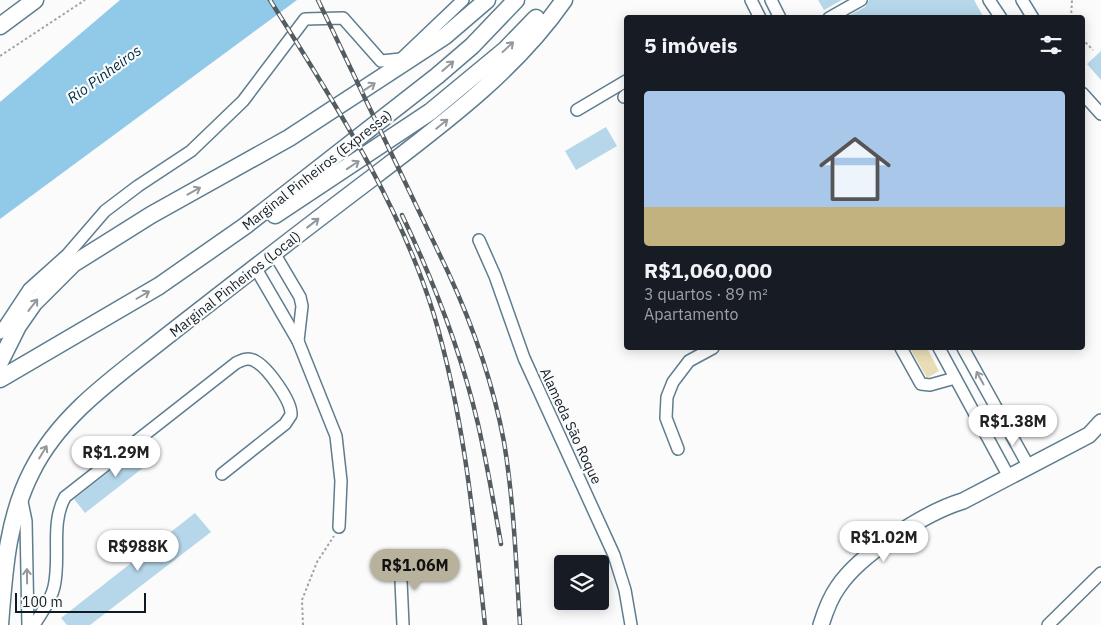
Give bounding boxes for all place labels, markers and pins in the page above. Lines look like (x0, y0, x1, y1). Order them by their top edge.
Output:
pin: R$1.38M (967, 404, 1059, 447)
pin: R$1.29M (70, 436, 162, 478)
pin: R$1.02M (838, 520, 930, 563)
pin: R$988K (97, 530, 179, 572)
pin: R$1.06M (369, 548, 461, 591)

